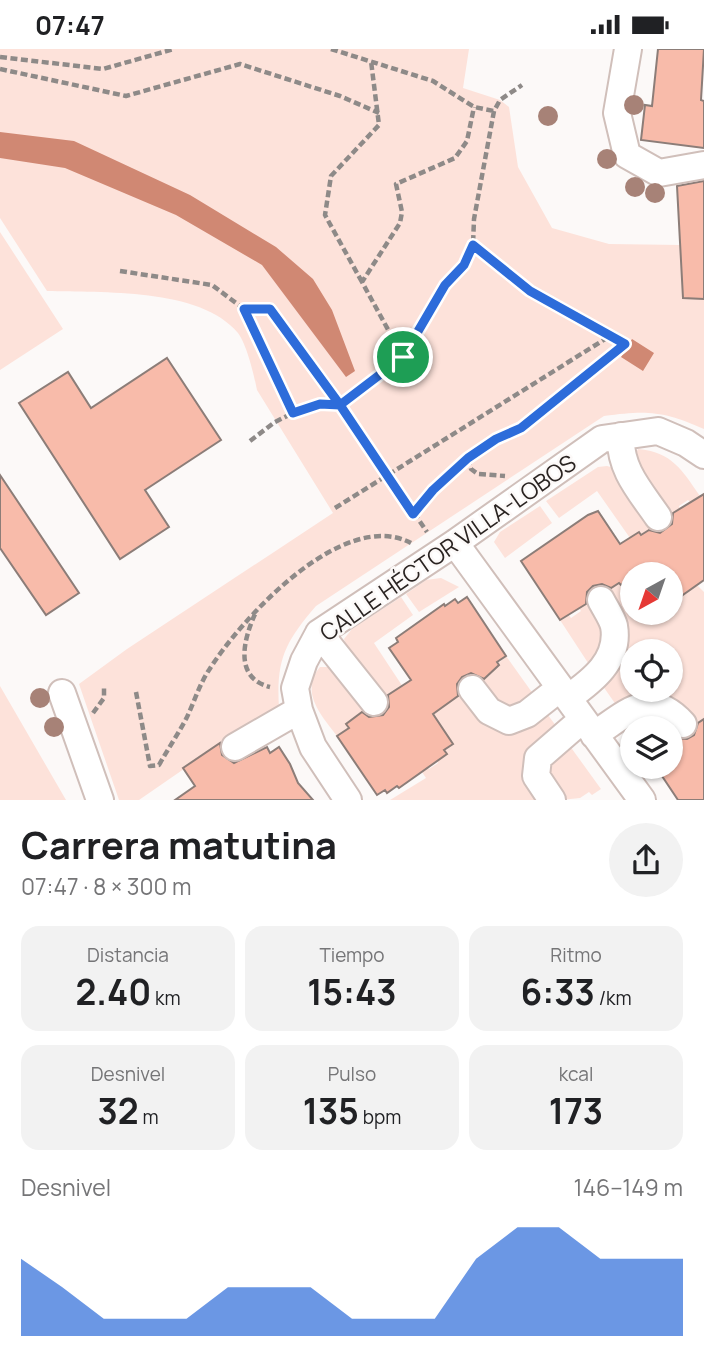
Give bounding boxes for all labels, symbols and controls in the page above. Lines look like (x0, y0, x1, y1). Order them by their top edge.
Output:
text: 07:47 (35, 7, 105, 43)
pin (373, 327, 433, 387)
icon: arrive (384, 338, 422, 376)
street label: CALLE HÉCTOR VILLA-LOBOS (313, 446, 582, 648)
north arrow (620, 562, 682, 625)
map controls (620, 562, 683, 779)
button: locate (620, 639, 683, 702)
button: layers (620, 716, 683, 779)
text: Carrera matutina (21, 818, 337, 870)
button: share (609, 823, 683, 897)
text: 07:47 · 8 × 300 m (21, 870, 192, 902)
text: Distancia (87, 942, 169, 968)
text: Tiempo (319, 942, 385, 968)
text: Ritmo (550, 942, 602, 968)
text: 2.40 (75, 968, 151, 1016)
text: 15:43 (307, 968, 397, 1016)
text: 6:33 (520, 968, 595, 1016)
text: km (151, 985, 181, 1011)
text: /km (595, 985, 632, 1011)
text: Desnivel (91, 1061, 165, 1087)
text: Pulso (328, 1061, 376, 1087)
text: kcal (559, 1061, 593, 1087)
text: 32 (97, 1087, 139, 1135)
text: 135 (303, 1087, 359, 1135)
text: 173 (549, 1087, 603, 1135)
text: m (139, 1104, 159, 1130)
text: bpm (359, 1104, 401, 1130)
text: Desnivel (21, 1171, 111, 1203)
text: 146–149 m (574, 1171, 683, 1203)

